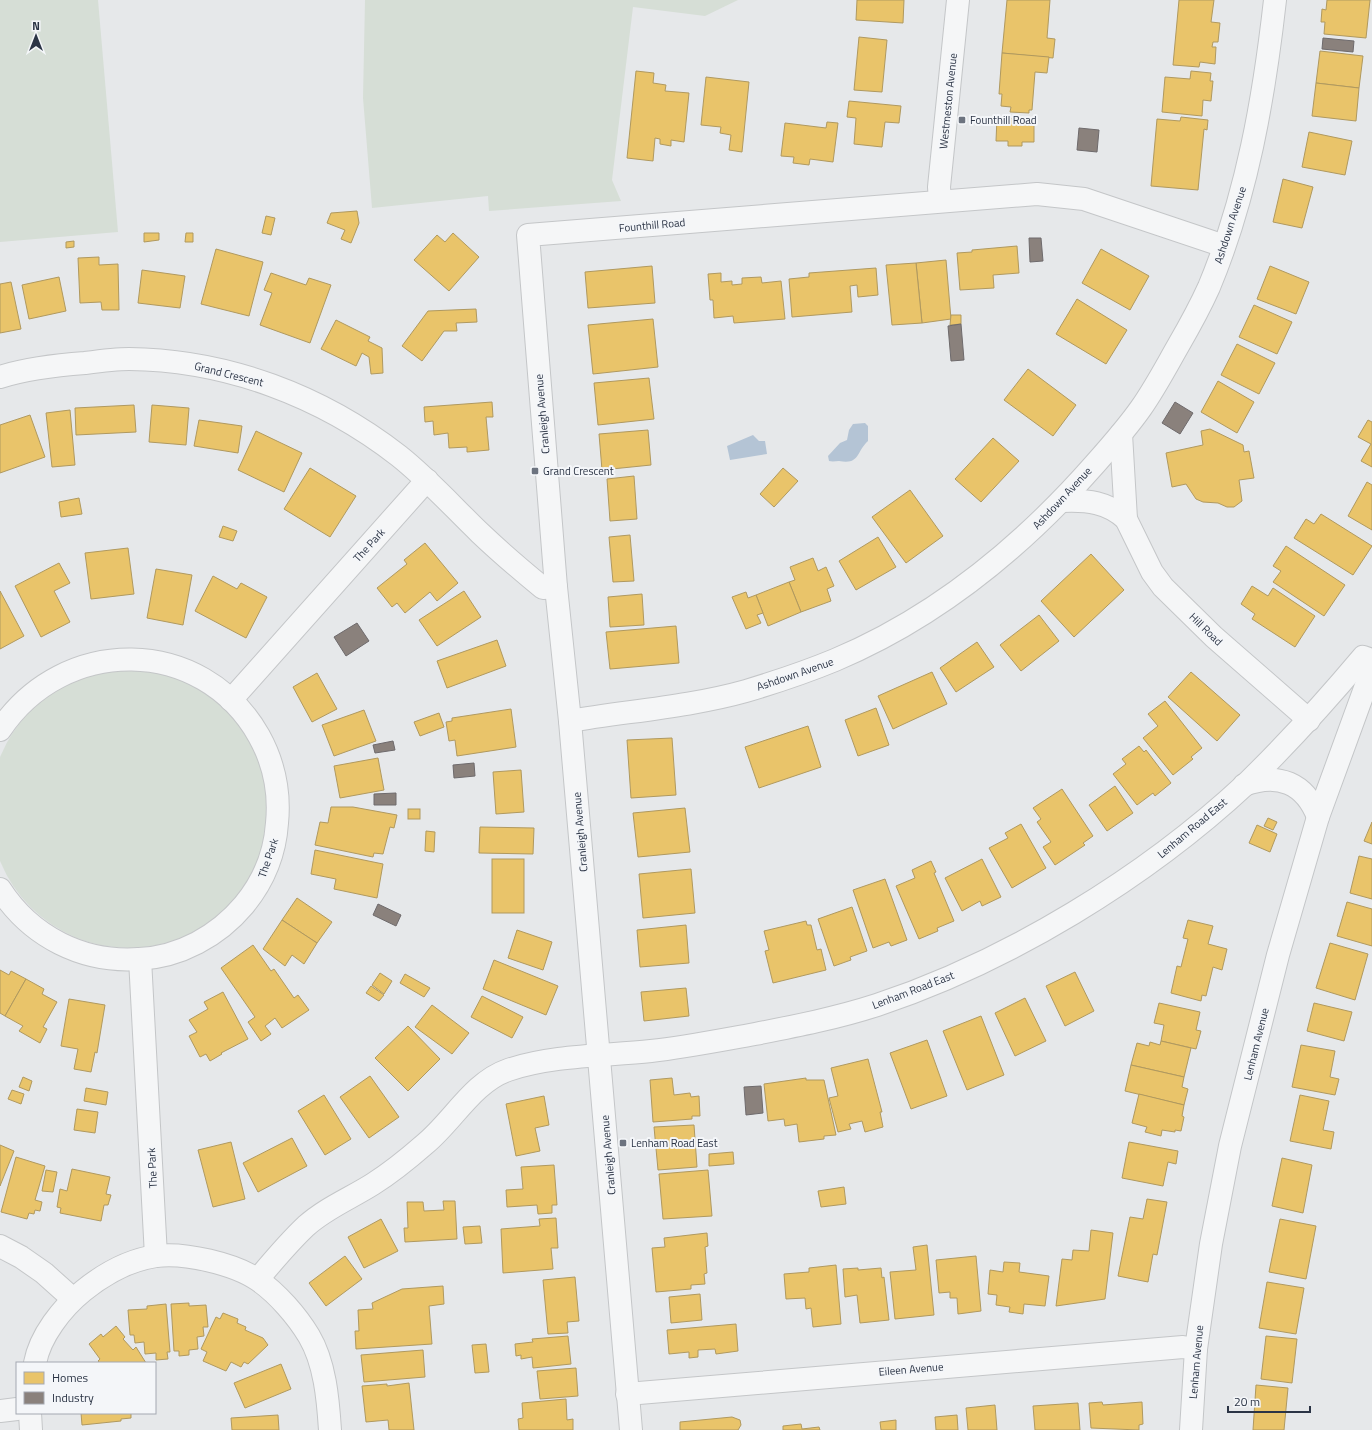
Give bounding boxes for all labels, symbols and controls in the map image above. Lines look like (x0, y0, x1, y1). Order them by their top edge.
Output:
north arrow (16, 16, 56, 56)
text: N (32, 18, 40, 34)
street label: Westmeston Avenue (935, 52, 961, 150)
place label: Founthill Road (970, 112, 1037, 128)
marker: Founthill Road (957, 115, 967, 125)
street label: Ashdown Avenue (1210, 184, 1250, 266)
street label: Founthill Road (618, 214, 686, 236)
street label: Grand Crescent (193, 358, 265, 390)
street label: Cranleigh Avenue (531, 373, 553, 455)
place label: Grand Crescent (543, 463, 614, 479)
street label: Ashdown Avenue (1029, 463, 1096, 533)
marker: Grand Crescent (530, 466, 540, 476)
street label: The Park (349, 524, 389, 565)
street label: Hill Road (1186, 609, 1226, 649)
street label: Ashdown Avenue (754, 653, 836, 695)
street label: Cranleigh Avenue (569, 791, 591, 873)
street label: Lenham Road East (1154, 794, 1230, 862)
street label: The Park (254, 835, 282, 880)
street label: Lenham Road East (870, 967, 956, 1013)
street label: Lenham Avenue (1239, 1006, 1273, 1082)
street label: Cranleigh Avenue (597, 1114, 619, 1196)
place label: Lenham Road East (631, 1135, 718, 1151)
marker: Lenham Road East (618, 1138, 628, 1148)
street label: The Park (143, 1147, 161, 1189)
street label: Lenham Avenue (1185, 1324, 1207, 1400)
street label: Eileen Avenue (878, 1358, 944, 1380)
legend (16, 1362, 156, 1414)
text: Homes (52, 1368, 88, 1387)
text: Industry (52, 1388, 94, 1407)
scale bar (1228, 1388, 1310, 1414)
text: 20 m (1234, 1392, 1260, 1411)

